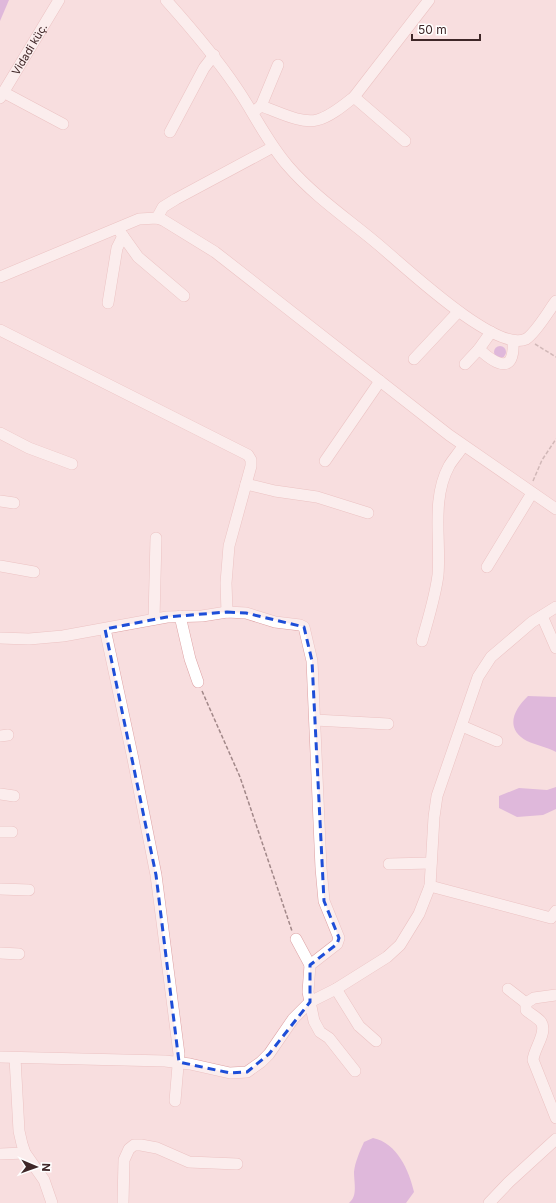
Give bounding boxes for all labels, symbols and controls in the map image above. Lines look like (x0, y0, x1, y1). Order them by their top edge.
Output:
scale bar (412, 16, 480, 42)
street label: Vidadi küç. (9, 21, 50, 78)
text: 50 m (418, 22, 447, 37)
north arrow (16, 1147, 56, 1187)
text: N (39, 1163, 53, 1172)

